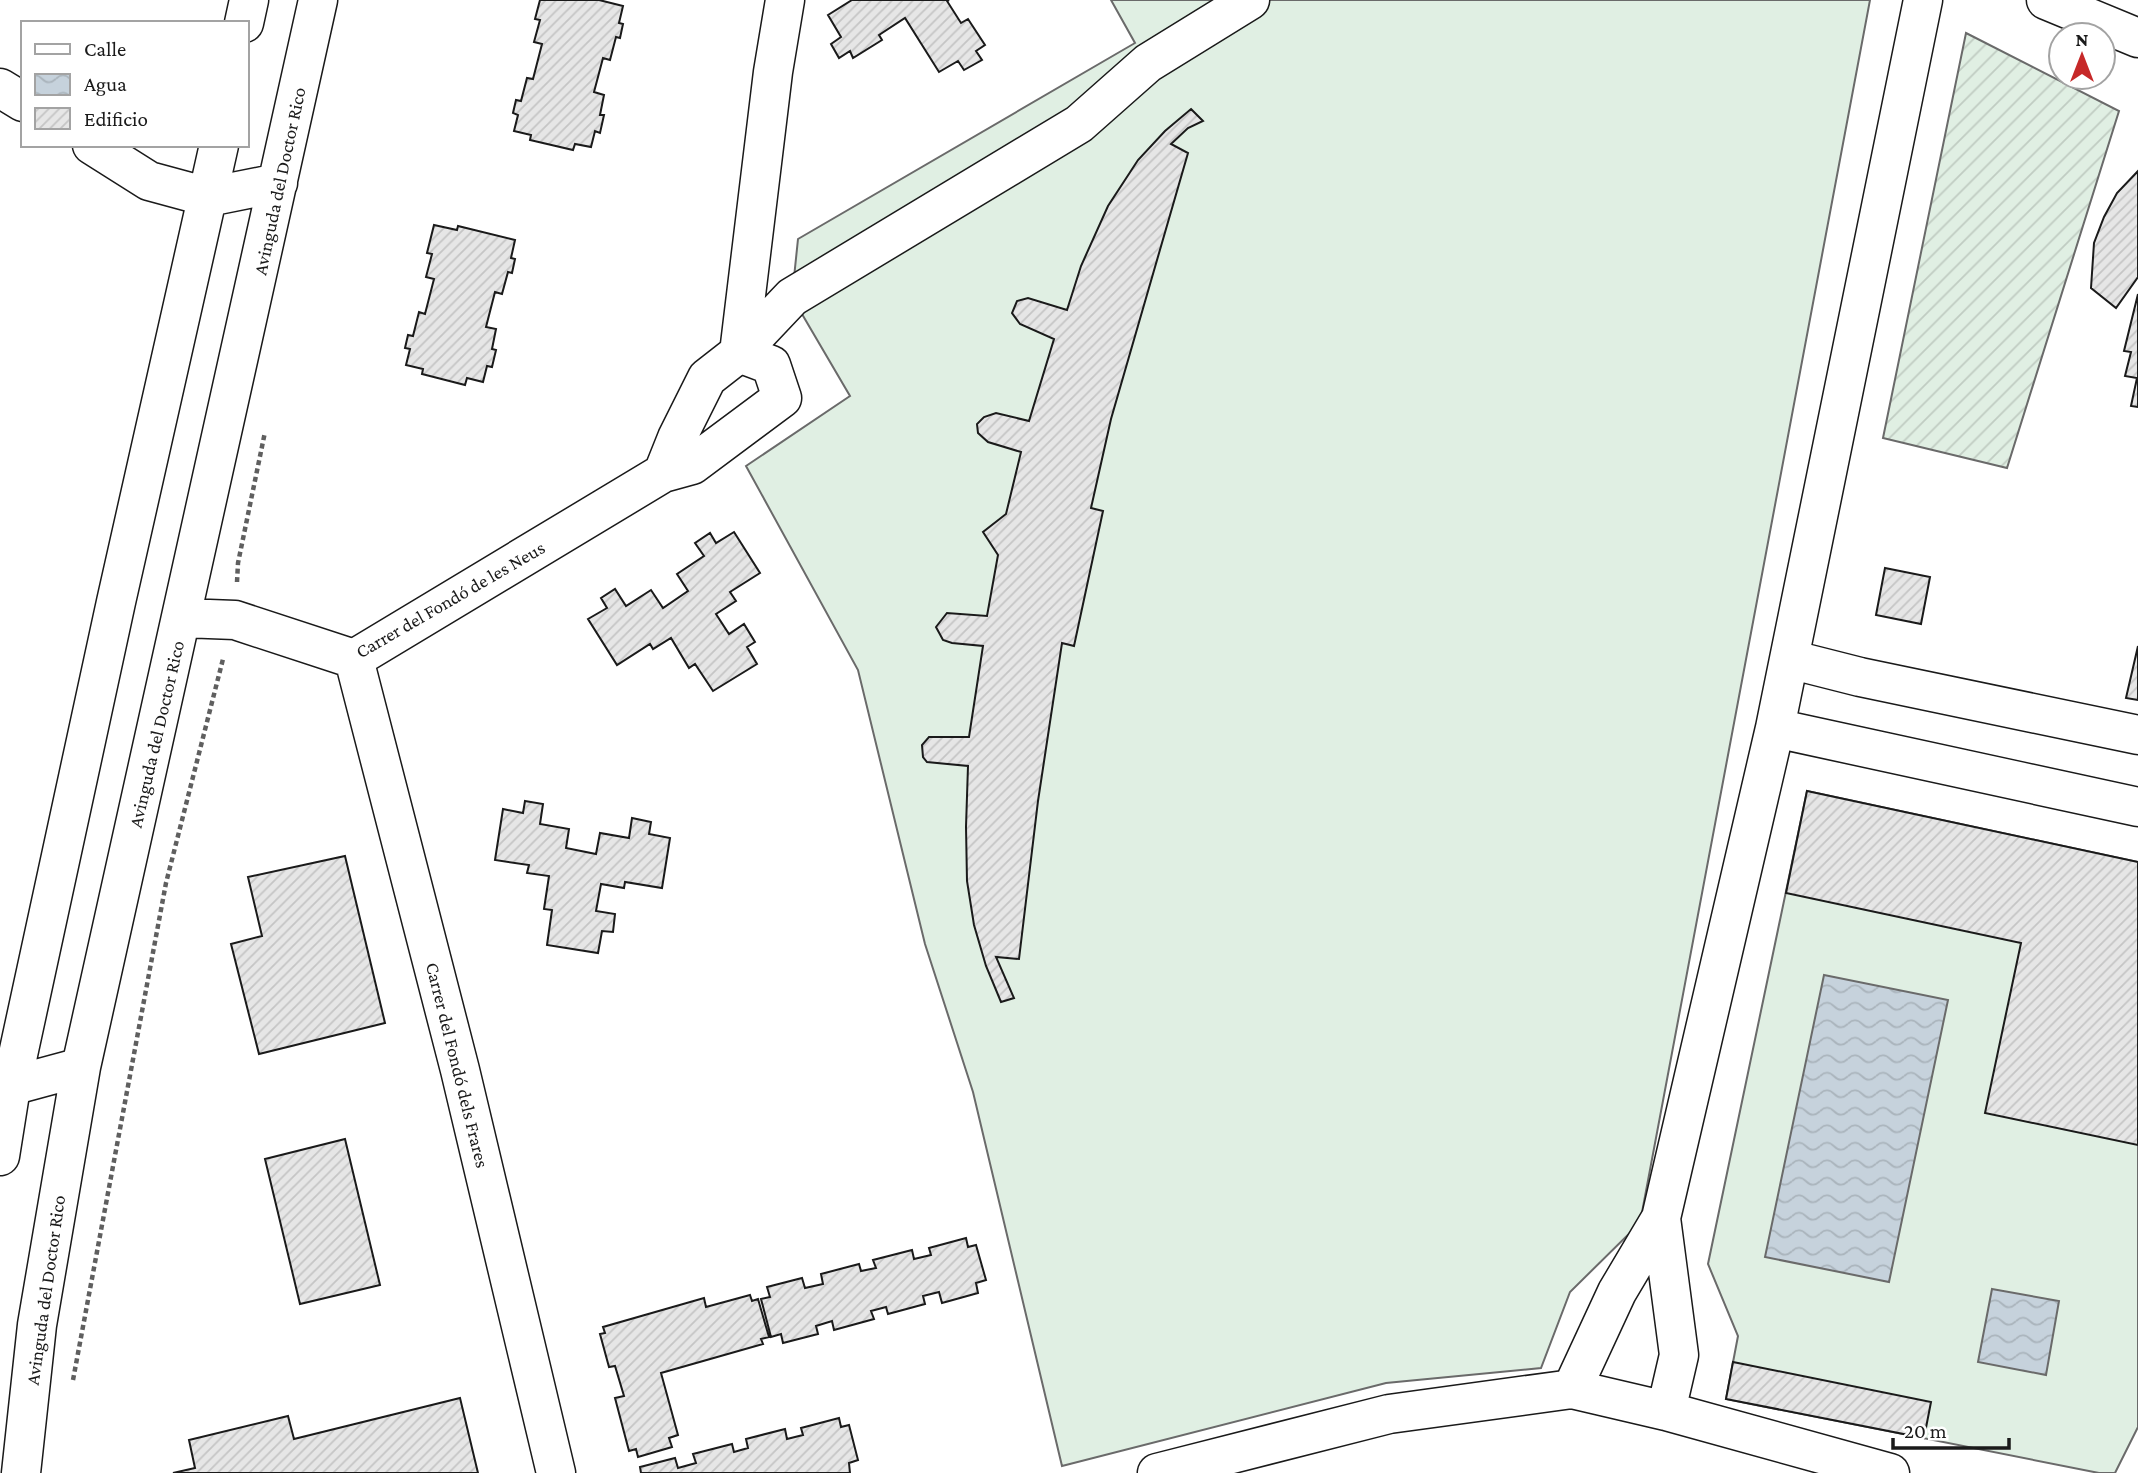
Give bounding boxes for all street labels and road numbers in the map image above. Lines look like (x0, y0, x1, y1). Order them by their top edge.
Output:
street label: Avinguda del Doctor Rico (249, 85, 310, 277)
street label: Carrer del Fondó de les Neus (352, 537, 548, 662)
street label: Avinguda del Doctor Rico (125, 638, 188, 830)
street label: Carrer del Fondó dels Frares (422, 960, 493, 1170)
street label: Avinguda del Doctor Rico (22, 1194, 69, 1386)

